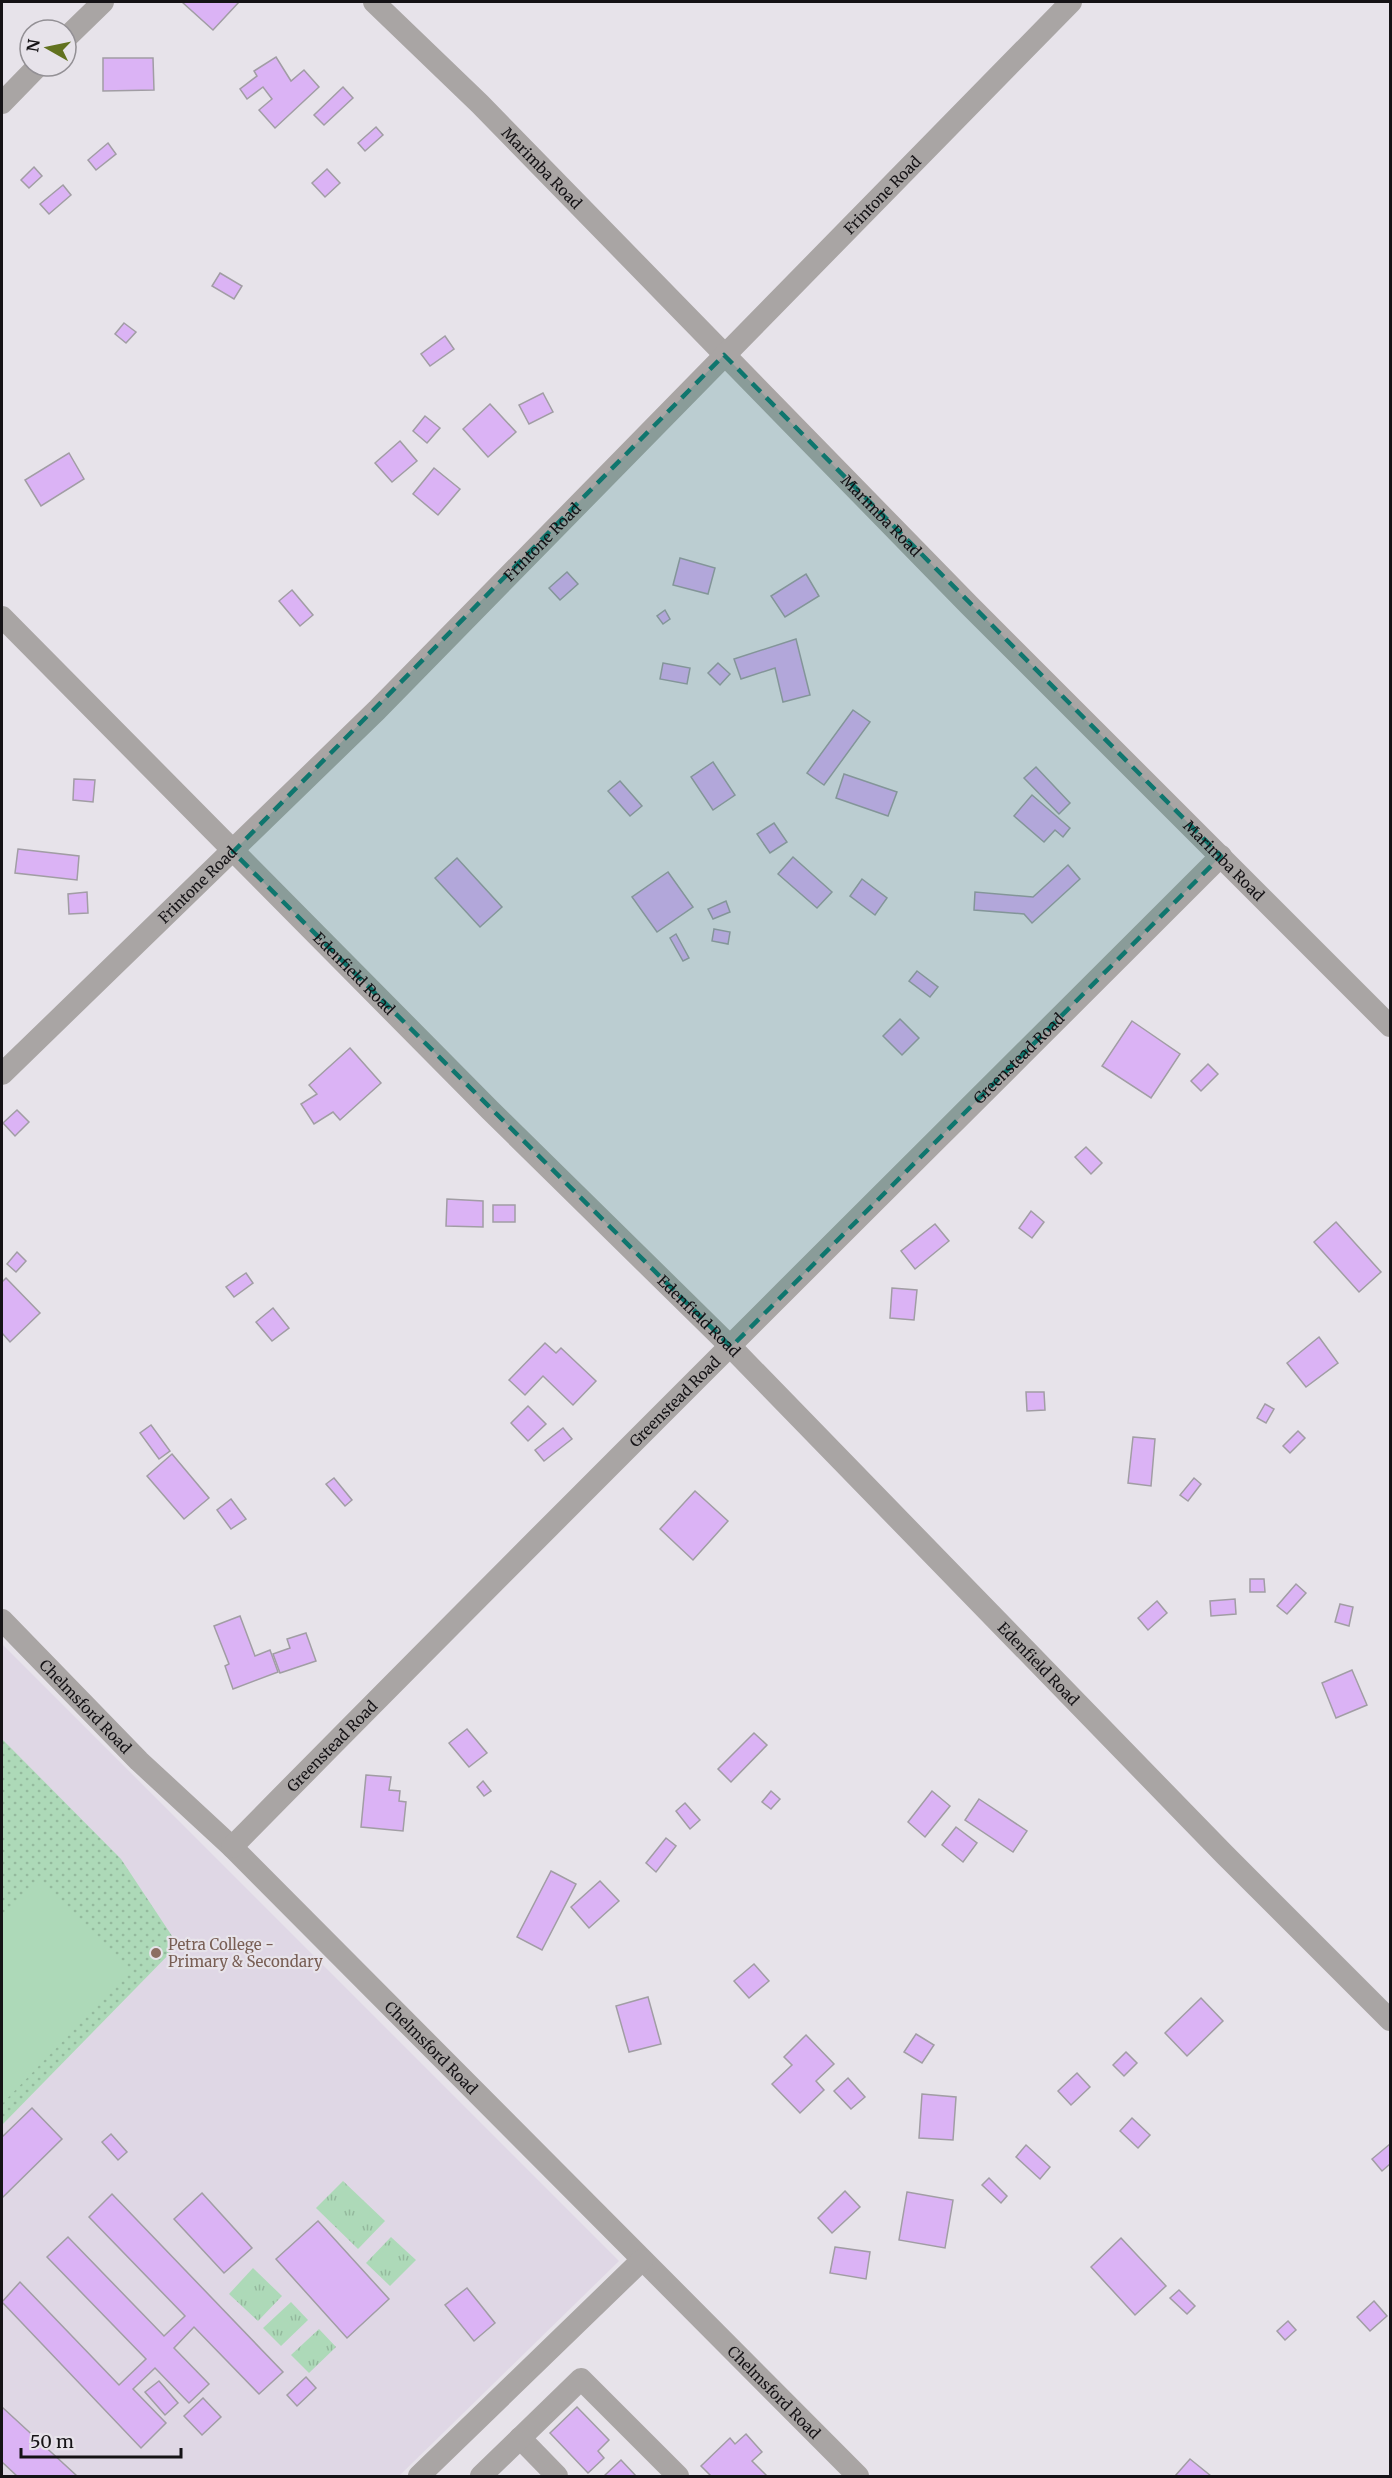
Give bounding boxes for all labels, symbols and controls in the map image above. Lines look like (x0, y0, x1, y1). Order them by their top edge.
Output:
north arrow (18, 18, 78, 78)
text: N (22, 37, 44, 53)
street label: Marimba Road (498, 123, 586, 212)
street label: Frintone Road (839, 152, 925, 238)
street label: Marimba Road (838, 471, 926, 560)
street label: Frintone Road (499, 499, 584, 585)
street label: Marimba Road (1180, 816, 1269, 905)
street label: Frintone Road (154, 842, 240, 927)
street label: Edenfield Road (309, 928, 399, 1018)
street label: Greenstead Road (969, 1009, 1068, 1107)
street label: Edenfield Road (654, 1271, 745, 1361)
street label: Greenstead Road (625, 1352, 724, 1451)
street label: Edenfield Road (994, 1618, 1083, 1709)
street label: Chelmsford Road (36, 1655, 136, 1757)
street label: Greenstead Road (282, 1696, 381, 1796)
place label: Petra College - Primary & Secondary (168, 1935, 323, 1971)
marker: Petra College - Primary & Secondary (149, 1946, 163, 1960)
street label: Chelmsford Road (381, 1997, 482, 2098)
street label: Chelmsford Road (724, 2341, 825, 2442)
scale bar (21, 2421, 182, 2459)
text: 50 m (30, 2430, 74, 2453)

